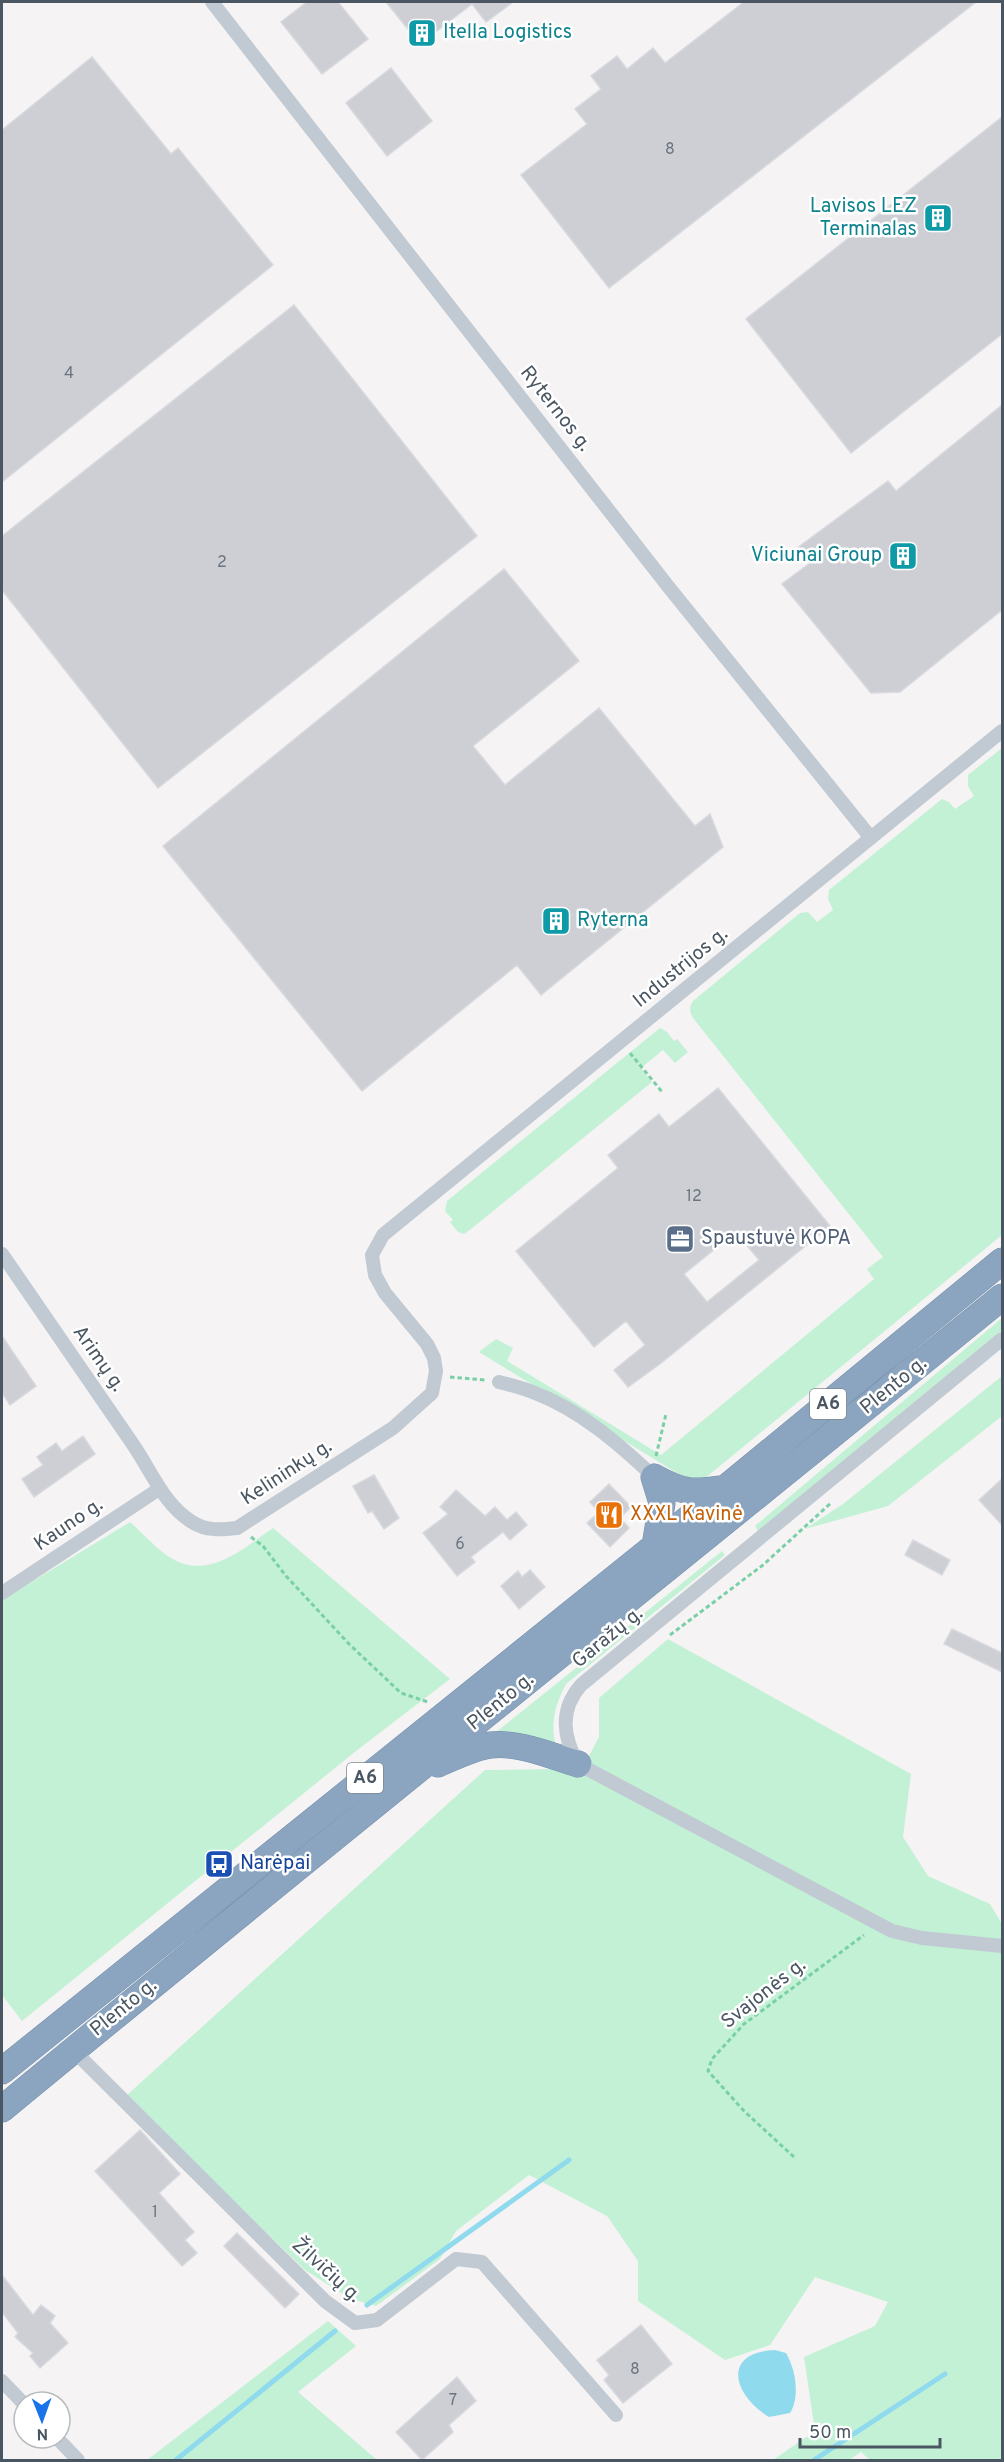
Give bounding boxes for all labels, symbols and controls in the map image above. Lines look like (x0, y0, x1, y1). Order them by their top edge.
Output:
building icon: Itella Logistics (406, 17, 438, 49)
place label: Itella Logistics (443, 20, 572, 46)
house number: 8 (665, 140, 675, 160)
place label: Lavisos LEZ Terminalas (810, 194, 917, 243)
building icon: Lavisos LEZ Terminalas (922, 202, 954, 234)
street label: Ryternos g. (513, 361, 597, 457)
house number: 4 (64, 364, 74, 384)
building icon: Viciunai Group (887, 540, 919, 572)
place label: Viciunai Group (751, 543, 882, 569)
house number: 2 (217, 553, 227, 573)
building icon: Ryterna (540, 905, 572, 937)
place label: Ryterna (577, 908, 649, 934)
street label: Industrijos g. (628, 922, 734, 1014)
house number: 12 (686, 1187, 702, 1207)
office icon: Spaustuvė KOPA (664, 1223, 696, 1255)
place label: Spaustuvė KOPA (701, 1226, 851, 1252)
street label: Arimų g. (66, 1321, 130, 1397)
street label: Plento g. (855, 1351, 933, 1421)
road number: A6 (810, 1389, 846, 1419)
street label: Kelininkų g. (237, 1434, 337, 1512)
street label: Kauno g. (29, 1492, 109, 1558)
restaurant icon: XXXL Kavinė (593, 1499, 625, 1531)
place label: XXXL Kavinė (630, 1502, 743, 1528)
house number: 6 (455, 1535, 465, 1555)
street label: Garažų g. (567, 1601, 649, 1675)
street label: Plento g. (462, 1667, 540, 1737)
road number: A6 (347, 1763, 383, 1793)
bus stop icon: Narėpai (203, 1848, 235, 1880)
place label: Narėpai (240, 1851, 310, 1877)
street label: Svajonės g. (716, 1953, 812, 2035)
street label: Plento g. (85, 1973, 163, 2043)
house number: 1 (152, 2203, 158, 2223)
street label: Žilvičių g. (286, 2231, 368, 2309)
house number: 8 (630, 2360, 640, 2380)
north arrow (12, 2390, 72, 2450)
house number: 7 (449, 2391, 457, 2411)
scale bar (800, 2411, 940, 2449)
text: 50 m (809, 2422, 851, 2445)
text: N (36, 2423, 48, 2443)

